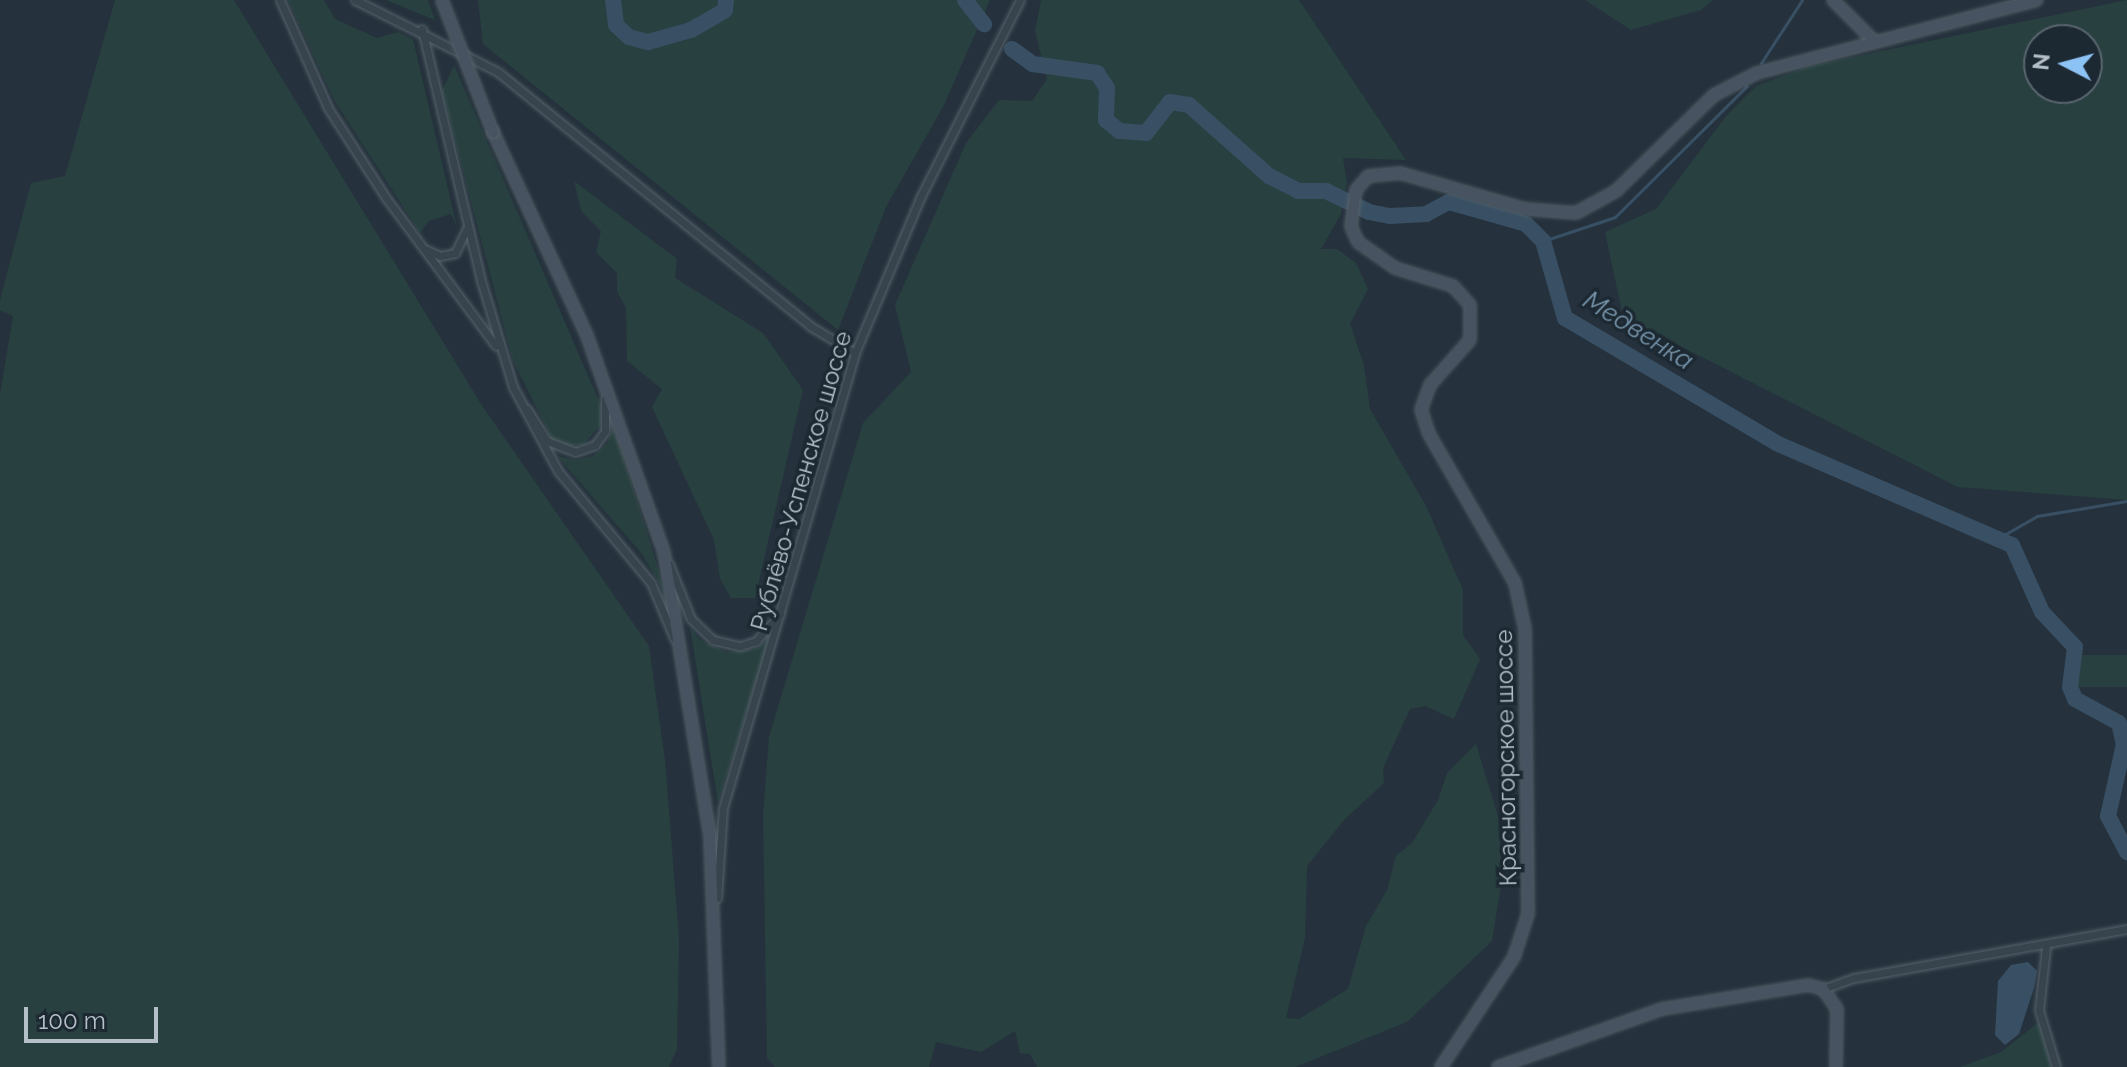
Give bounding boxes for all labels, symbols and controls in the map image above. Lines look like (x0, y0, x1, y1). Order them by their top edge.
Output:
north arrow (2023, 24, 2103, 104)
text: N (2027, 52, 2055, 71)
water label: Медвенка (1577, 285, 1699, 377)
street label: Рублёво-Успенское шоссе (744, 328, 858, 634)
street label: Красногорское шоссе (1489, 630, 1523, 886)
scale bar (28, 991, 162, 1041)
text: 100 m (38, 1006, 106, 1035)

